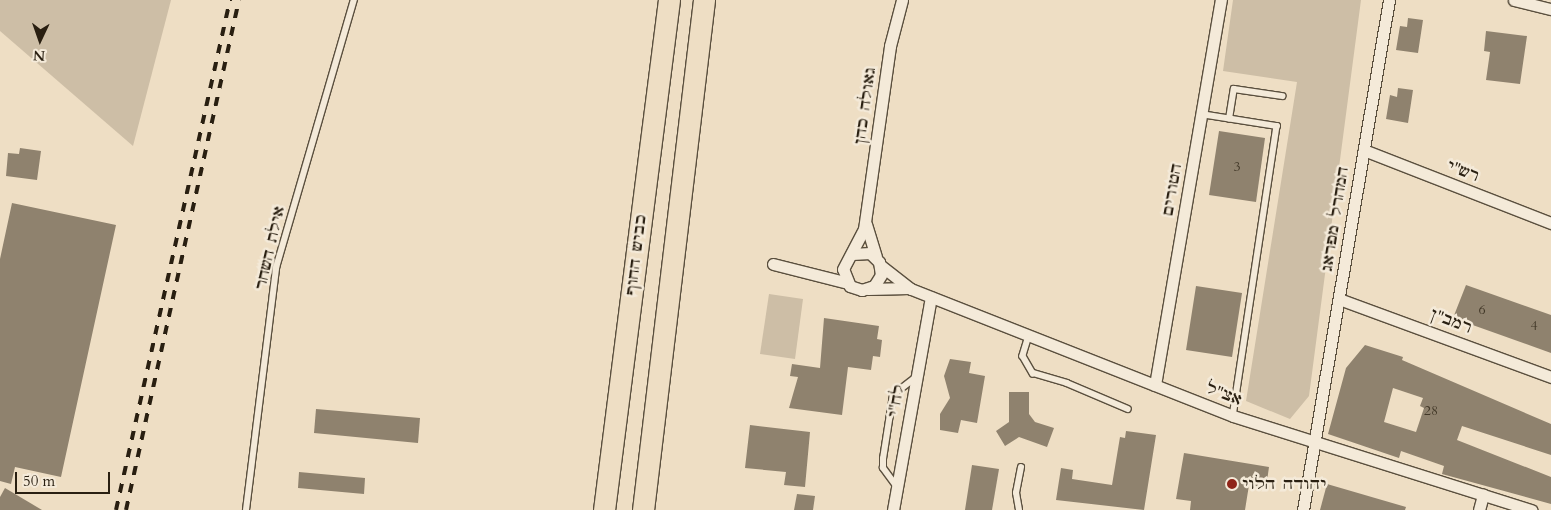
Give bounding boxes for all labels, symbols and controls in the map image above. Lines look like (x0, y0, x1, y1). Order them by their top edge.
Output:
north arrow (15, 15, 65, 65)
text: N (33, 46, 46, 65)
street label: גאולה כהן (850, 68, 880, 144)
street label: רש"י (1444, 156, 1482, 186)
house number: 3 (1233, 159, 1241, 175)
street label: הטורים (1158, 162, 1186, 218)
street label: המהרל מפראג (1318, 167, 1352, 271)
street label: אילת השחר (251, 206, 289, 290)
street label: כביש החוף (622, 215, 650, 295)
house number: 6 (1478, 302, 1486, 318)
street label: רמב"ן (1427, 304, 1475, 338)
house number: 4 (1530, 318, 1538, 334)
street label: אצ"ל (1203, 378, 1245, 410)
street label: לח"י (884, 383, 908, 419)
house number: 28 (1424, 403, 1438, 419)
scale bar (18, 462, 112, 494)
text: 50 m (23, 471, 55, 491)
place label: יהודה הלוי (1242, 474, 1323, 494)
marker: יהודה הלוי (1226, 478, 1238, 490)

